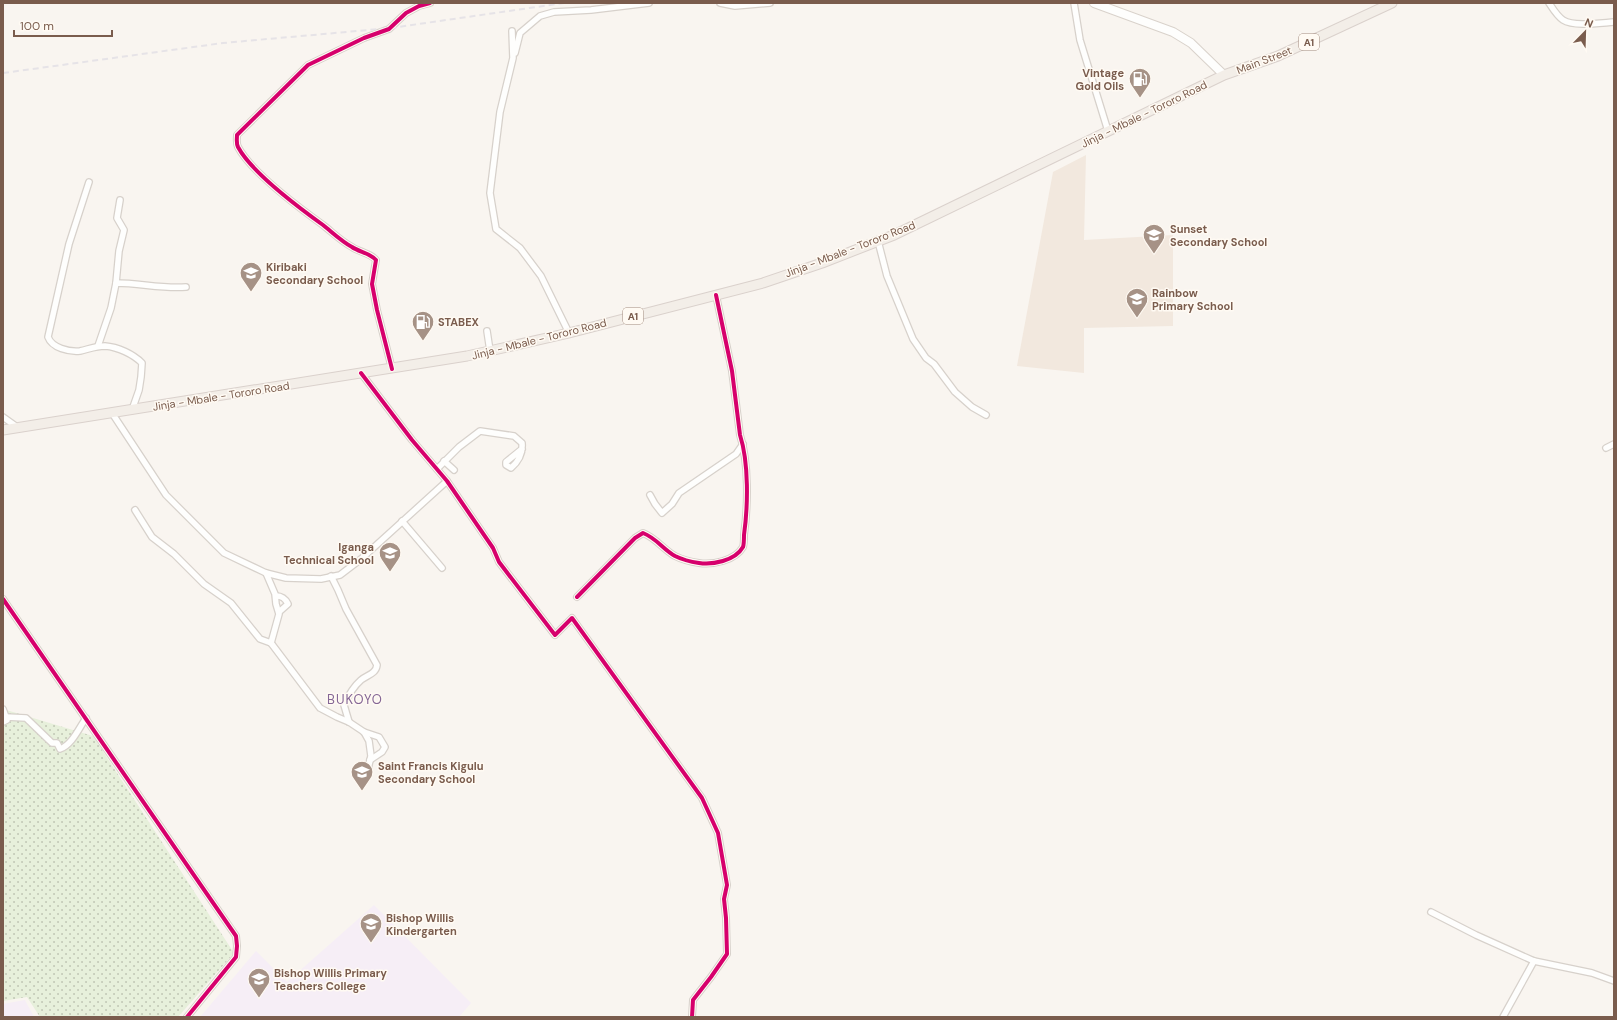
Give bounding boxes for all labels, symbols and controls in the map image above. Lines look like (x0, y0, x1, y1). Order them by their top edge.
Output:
scale bar (14, 12, 112, 38)
north arrow (1565, 12, 1605, 52)
text: N (1582, 15, 1595, 31)
text: 100 m (20, 18, 54, 34)
road number: A1 (1299, 34, 1319, 50)
street label: Main Street (1234, 43, 1294, 77)
place label: Vintage Gold Oils (1076, 66, 1124, 93)
fuel station icon: Vintage Gold Oils (1127, 66, 1153, 99)
street label: Jinja - Mbale - Tororo Road (1079, 77, 1209, 151)
street label: Jinja - Mbale - Tororo Road (783, 218, 917, 280)
school or university icon: Sunset Secondary School (1141, 222, 1167, 255)
place label: Sunset Secondary School (1170, 222, 1267, 249)
school or university icon: Kiribaki Secondary School (238, 260, 264, 293)
place label: Kiribaki Secondary School (266, 260, 363, 287)
school or university icon: Rainbow Primary School (1124, 286, 1150, 319)
place label: Rainbow Primary School (1152, 286, 1233, 313)
road number: A1 (623, 308, 643, 324)
fuel station icon: STABEX (410, 309, 436, 342)
place label: STABEX (438, 315, 480, 329)
street label: Jinja - Mbale - Tororo Road (470, 315, 608, 363)
street label: Jinja - Mbale - Tororo Road (151, 378, 291, 414)
place label: Iganga Technical School (283, 540, 374, 567)
school or university icon: Iganga Technical School (377, 540, 403, 573)
district label: BUKOYO (327, 691, 383, 708)
school or university icon: Saint Francis Kigulu Secondary School (349, 759, 375, 792)
place label: Saint Francis Kigulu Secondary School (378, 759, 484, 786)
school or university icon: Bishop Willis Kindergarten (358, 911, 384, 944)
place label: Bishop Willis Kindergarten (386, 911, 457, 938)
school or university icon: Bishop Willis Primary Teachers College (246, 966, 272, 999)
place label: Bishop Willis Primary Teachers College (274, 966, 387, 993)

